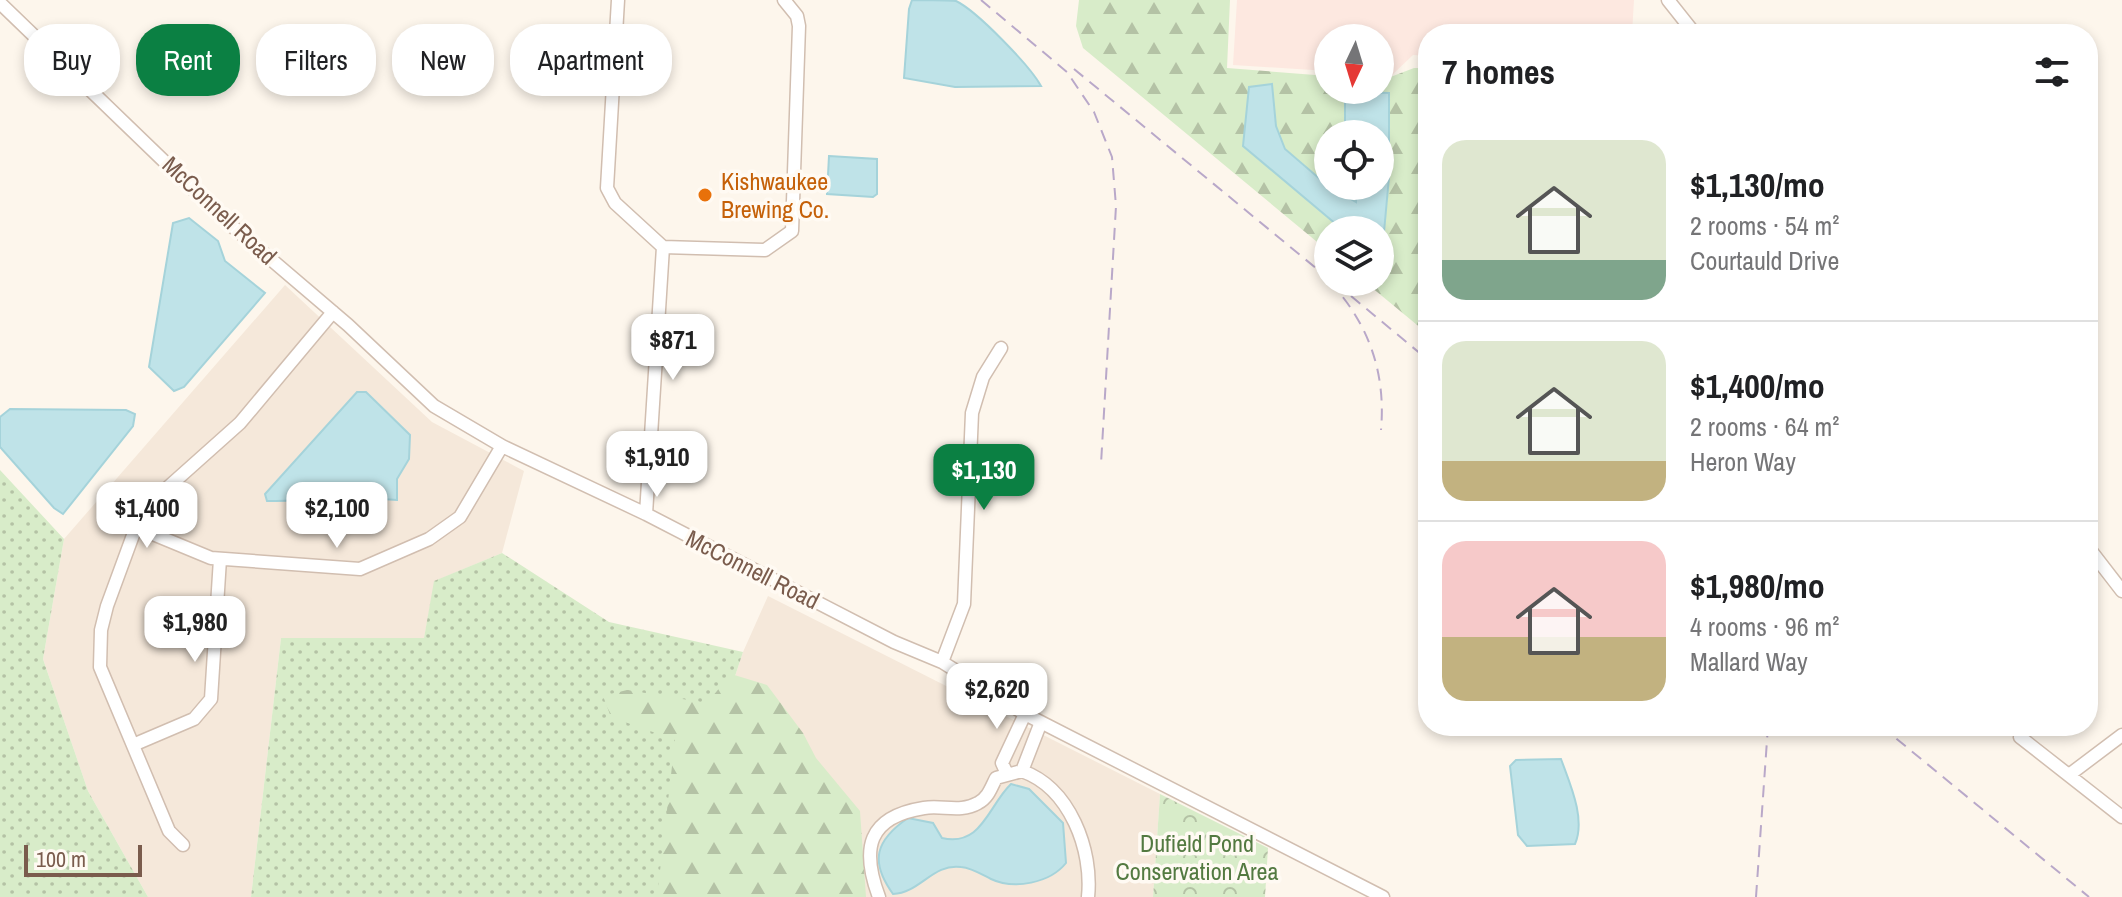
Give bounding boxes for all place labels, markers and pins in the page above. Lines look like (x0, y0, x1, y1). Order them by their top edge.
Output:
place label: Kishwaukee Brewing Co. (721, 165, 829, 225)
marker: Kishwaukee Brewing Co. (696, 186, 714, 204)
pin: $871 (626, 314, 720, 382)
pin: $1,910 (592, 431, 722, 499)
pin: $1,130 (919, 444, 1049, 512)
pin: $1,400 (82, 482, 212, 550)
pin: $2,100 (272, 482, 402, 550)
pin: $1,980 (130, 596, 260, 664)
pin: $2,620 (932, 663, 1062, 731)

